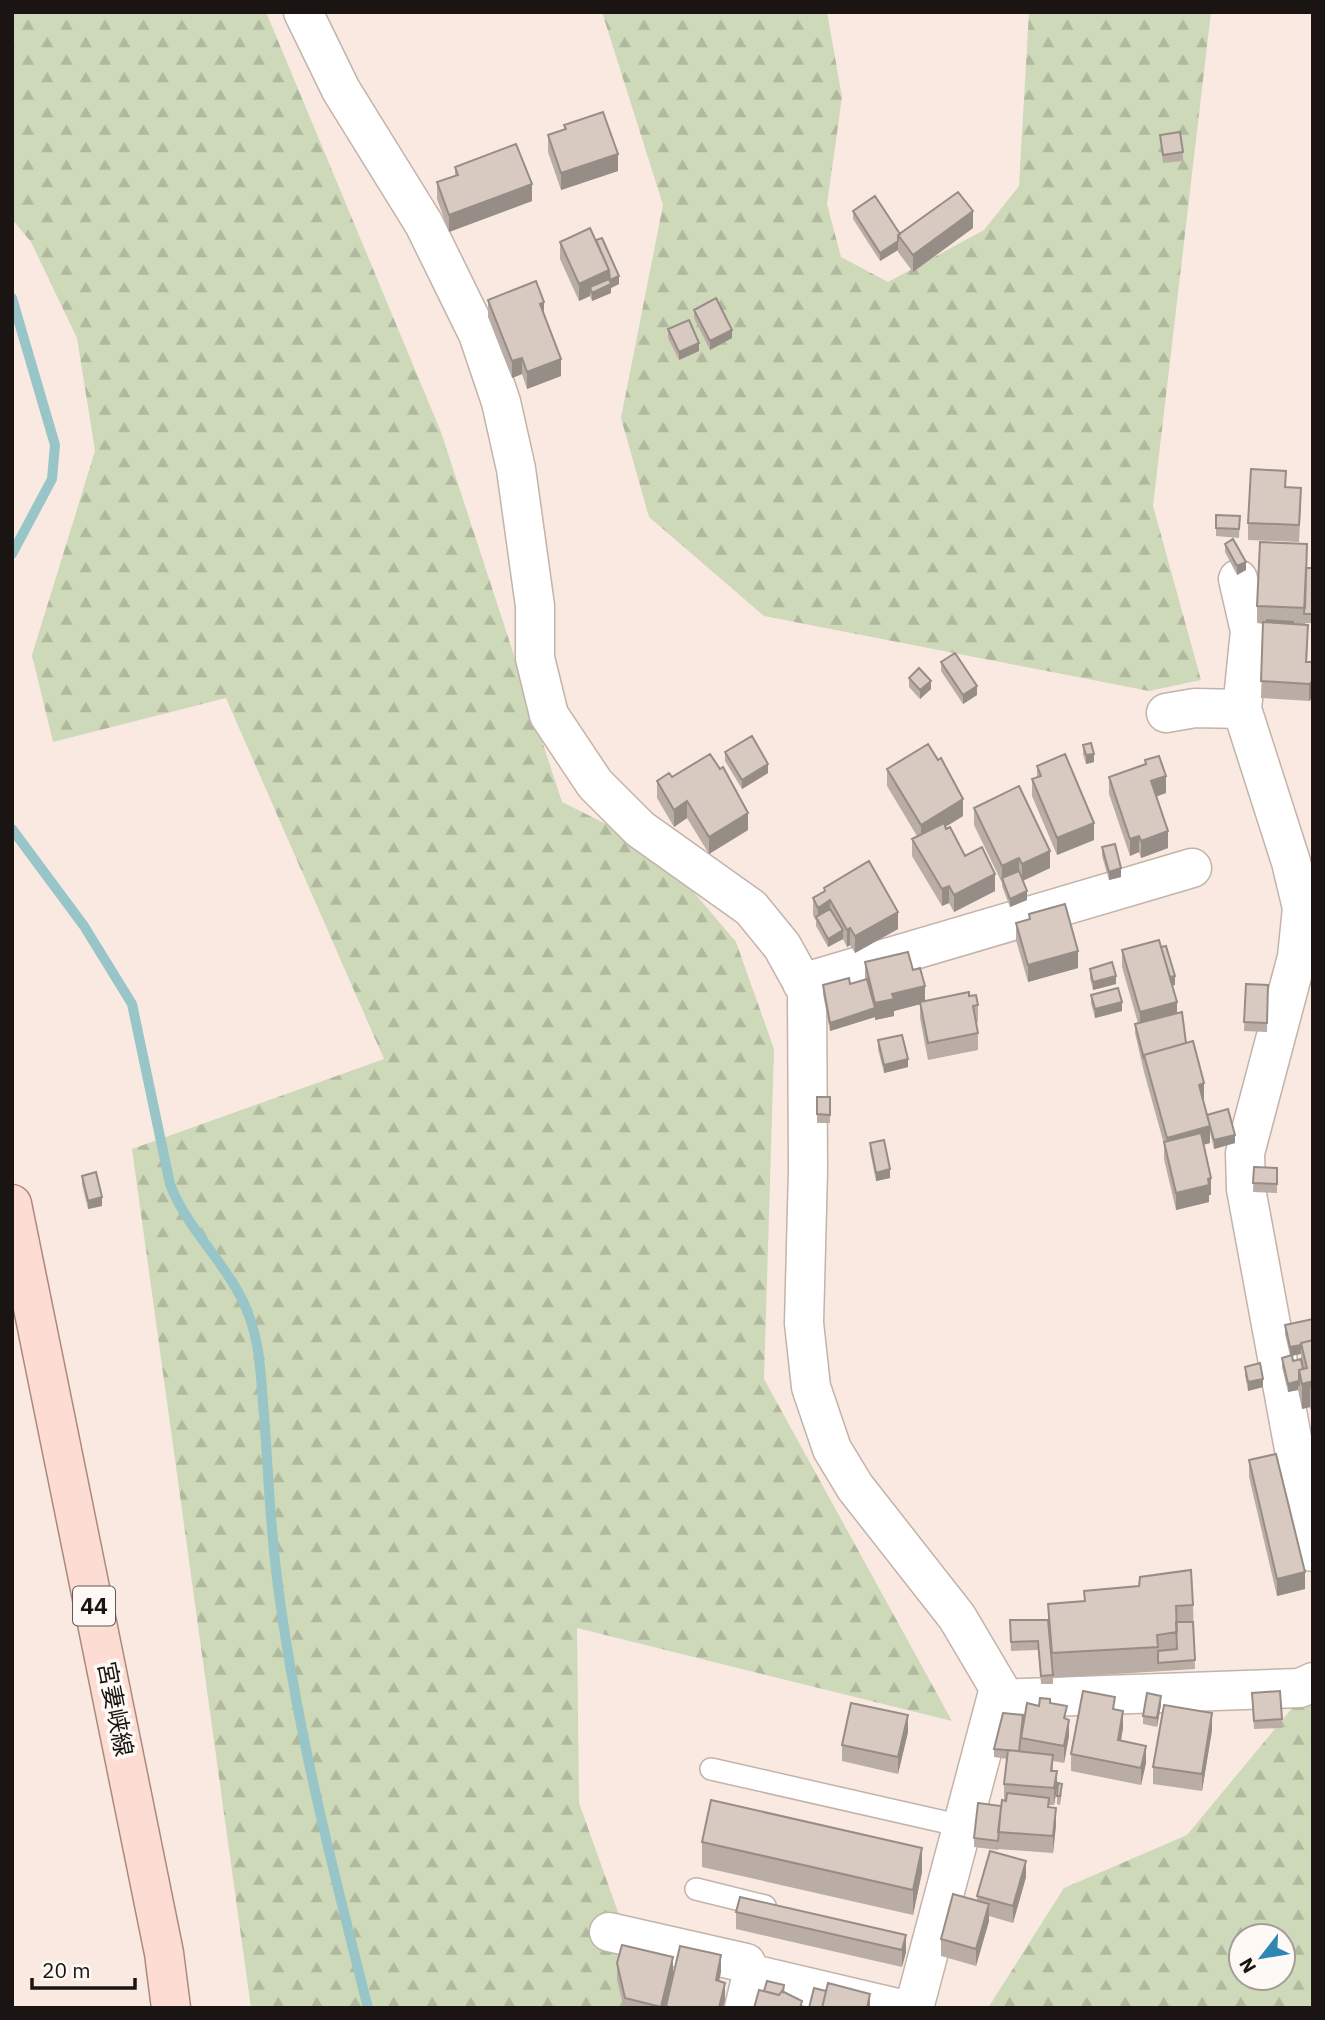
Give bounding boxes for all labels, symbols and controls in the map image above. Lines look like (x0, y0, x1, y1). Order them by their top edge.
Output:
road number: 44 (73, 1586, 115, 1625)
street label: 宮妻峡線 (91, 1659, 141, 1759)
north arrow (1227, 1922, 1297, 1992)
scale bar (32, 1946, 135, 1990)
text: N (1234, 1954, 1261, 1978)
text: 20 m (42, 1956, 91, 1984)

